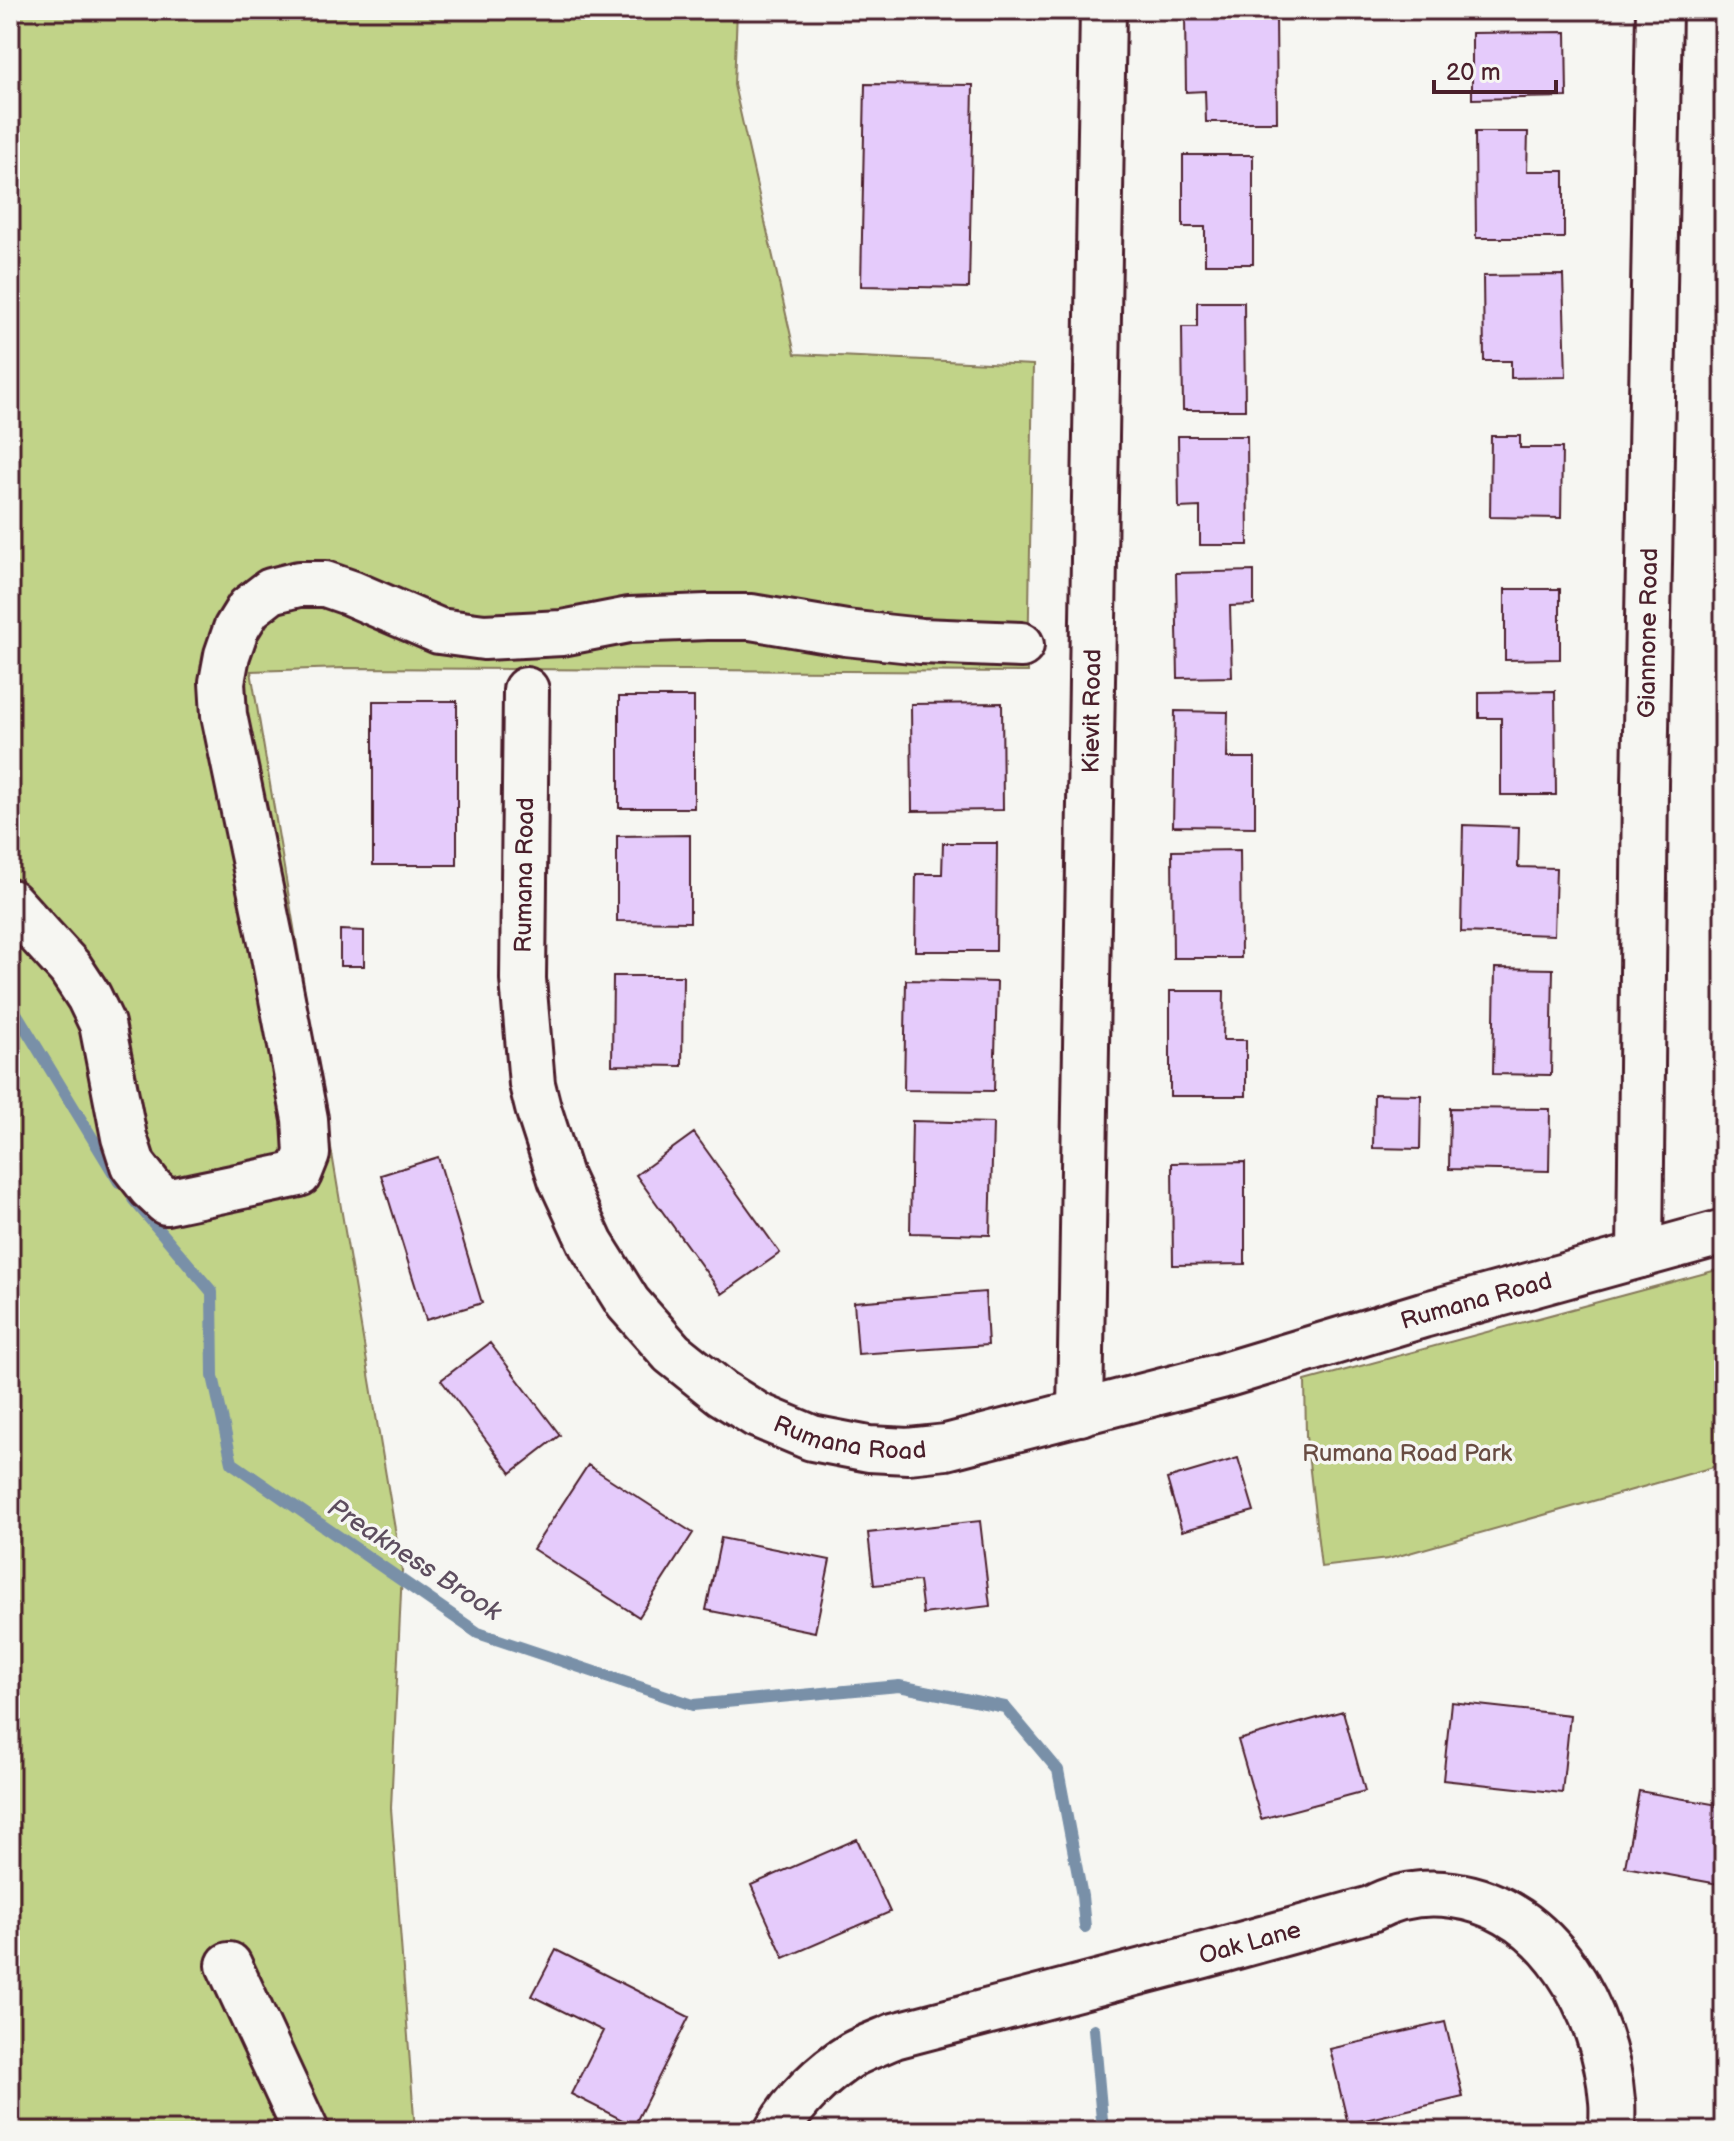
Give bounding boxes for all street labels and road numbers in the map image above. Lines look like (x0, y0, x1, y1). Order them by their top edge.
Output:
street label: Giannone Road (1632, 548, 1664, 718)
street label: Kievit Road (1076, 649, 1108, 773)
street label: Rumana Road (509, 797, 540, 953)
street label: Rumana Road (1397, 1266, 1555, 1336)
street label: Rumana Road (769, 1409, 928, 1466)
street label: Oak Lane (1196, 1915, 1304, 1971)

